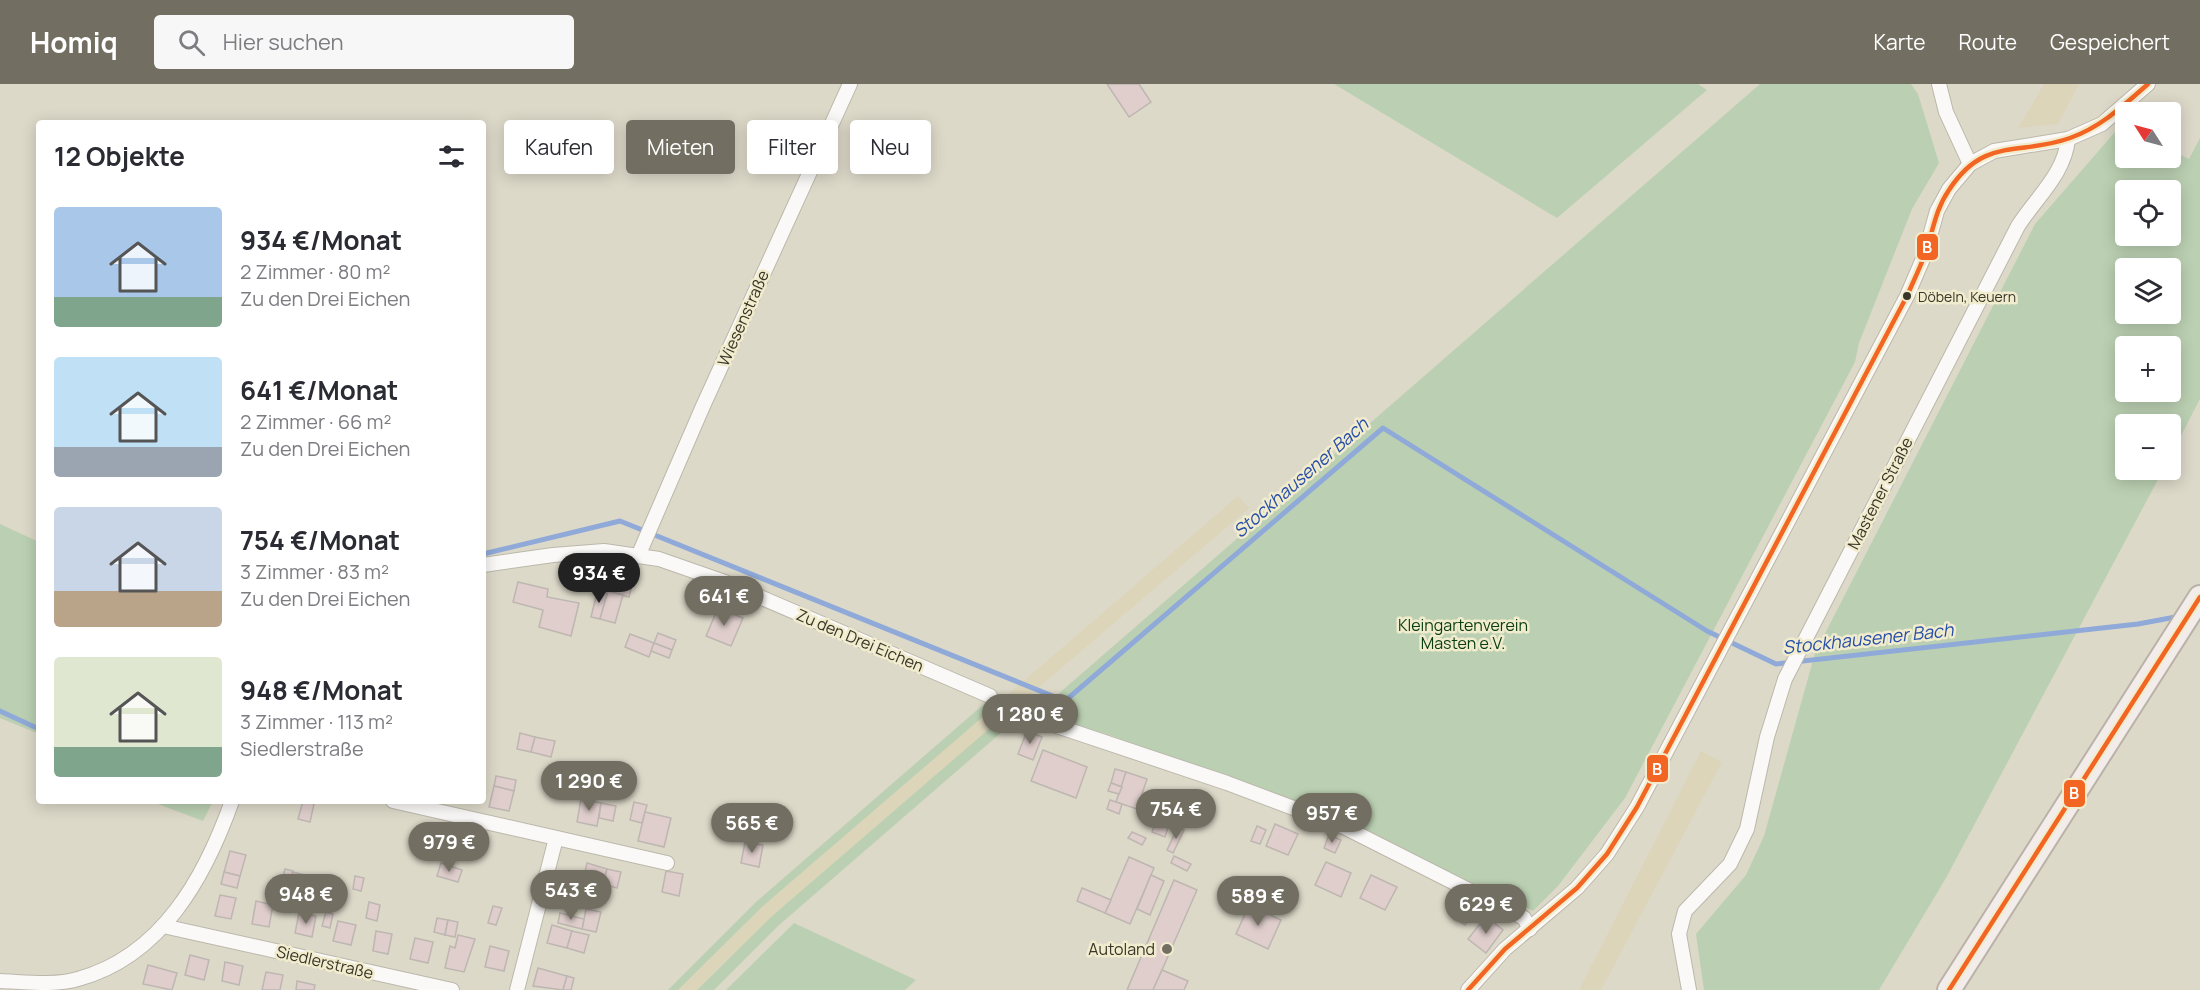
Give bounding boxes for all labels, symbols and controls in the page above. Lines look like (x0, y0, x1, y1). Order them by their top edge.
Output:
search box (154, 15, 574, 69)
text: Homiq (30, 23, 118, 61)
icon: search (175, 26, 208, 59)
text: Hier suchen (223, 27, 344, 57)
text: Karte (1874, 28, 1926, 56)
text: Route (1959, 28, 2017, 56)
text: Gespeichert (2050, 28, 2170, 56)
north arrow (2115, 102, 2181, 168)
map controls (2115, 102, 2181, 480)
chip: Kaufen (504, 120, 614, 174)
chip: Mieten (626, 120, 735, 174)
chip: Filter (747, 120, 838, 174)
chip: Neu (850, 120, 931, 174)
text: 12 Objekte (54, 138, 185, 174)
icon: filters (435, 140, 468, 173)
button: locate (2115, 180, 2181, 246)
text: 934 €/Monat (240, 222, 402, 258)
icon: home (102, 231, 174, 303)
line badge: B (1916, 233, 1939, 261)
text: B (1922, 236, 1932, 258)
text: 2 Zimmer · 80 m² (240, 258, 390, 285)
button: layers (2115, 258, 2181, 324)
street label: Wiesenstraße (712, 267, 774, 369)
text: Zu den Drei Eichen (240, 285, 410, 312)
place label: Döbeln, Keuern (1918, 287, 2016, 306)
marker: Döbeln, Keuern (1901, 290, 1913, 302)
button: + (2115, 336, 2181, 402)
text: 641 €/Monat (240, 372, 398, 408)
icon: home (102, 381, 174, 453)
text: 2 Zimmer · 66 m² (240, 408, 391, 435)
water label: Stockhausener Bach (1228, 411, 1374, 543)
button: − (2115, 414, 2181, 480)
street label: Mastener Straße (1842, 433, 1918, 553)
text: Zu den Drei Eichen (240, 435, 410, 462)
text: 754 €/Monat (240, 522, 400, 558)
icon: home (102, 531, 174, 603)
pin: 934 € (557, 553, 641, 604)
text: 3 Zimmer · 83 m² (240, 558, 389, 585)
text: 934 € (572, 559, 626, 586)
pin: 641 € (682, 576, 766, 627)
text: 641 € (698, 582, 750, 609)
text: Zu den Drei Eichen (240, 585, 410, 612)
street label: Zu den Drei Eichen (793, 603, 927, 677)
park label: Kleingartenverein Masten e.V. (1398, 614, 1528, 654)
water label: Stockhausener Bach (1781, 617, 1956, 659)
text: 948 €/Monat (240, 672, 403, 708)
icon: home (102, 681, 174, 753)
pin: 1 280 € (975, 694, 1085, 745)
text: 1 280 € (996, 700, 1064, 727)
text: 3 Zimmer · 113 m² (240, 708, 393, 735)
text: Siedlerstraße (240, 735, 364, 762)
line badge: B (1646, 754, 1669, 783)
text: B (1652, 758, 1662, 780)
pin: 1 290 € (534, 761, 644, 812)
text: 1 290 € (555, 767, 623, 794)
line badge: B (2063, 779, 2086, 808)
text: B (2069, 782, 2079, 804)
pin: 754 € (1134, 789, 1218, 840)
pin: 957 € (1290, 793, 1374, 844)
text: 754 € (1150, 795, 1202, 822)
text: 957 € (1306, 799, 1358, 826)
pin: 565 € (710, 803, 794, 854)
text: 565 € (725, 809, 779, 836)
pin: 979 € (407, 822, 491, 873)
text: 979 € (422, 828, 476, 855)
pin: 543 € (529, 870, 613, 921)
pin: 948 € (264, 874, 348, 925)
text: 543 € (544, 876, 598, 903)
pin: 589 € (1216, 876, 1300, 927)
text: 948 € (279, 880, 333, 907)
text: 589 € (1231, 882, 1285, 909)
pin: 629 € (1444, 884, 1528, 935)
text: 629 € (1459, 890, 1513, 917)
place label: Autoland (1088, 938, 1155, 960)
street label: Siedlerstraße (274, 940, 376, 984)
marker: Autoland (1160, 942, 1174, 956)

